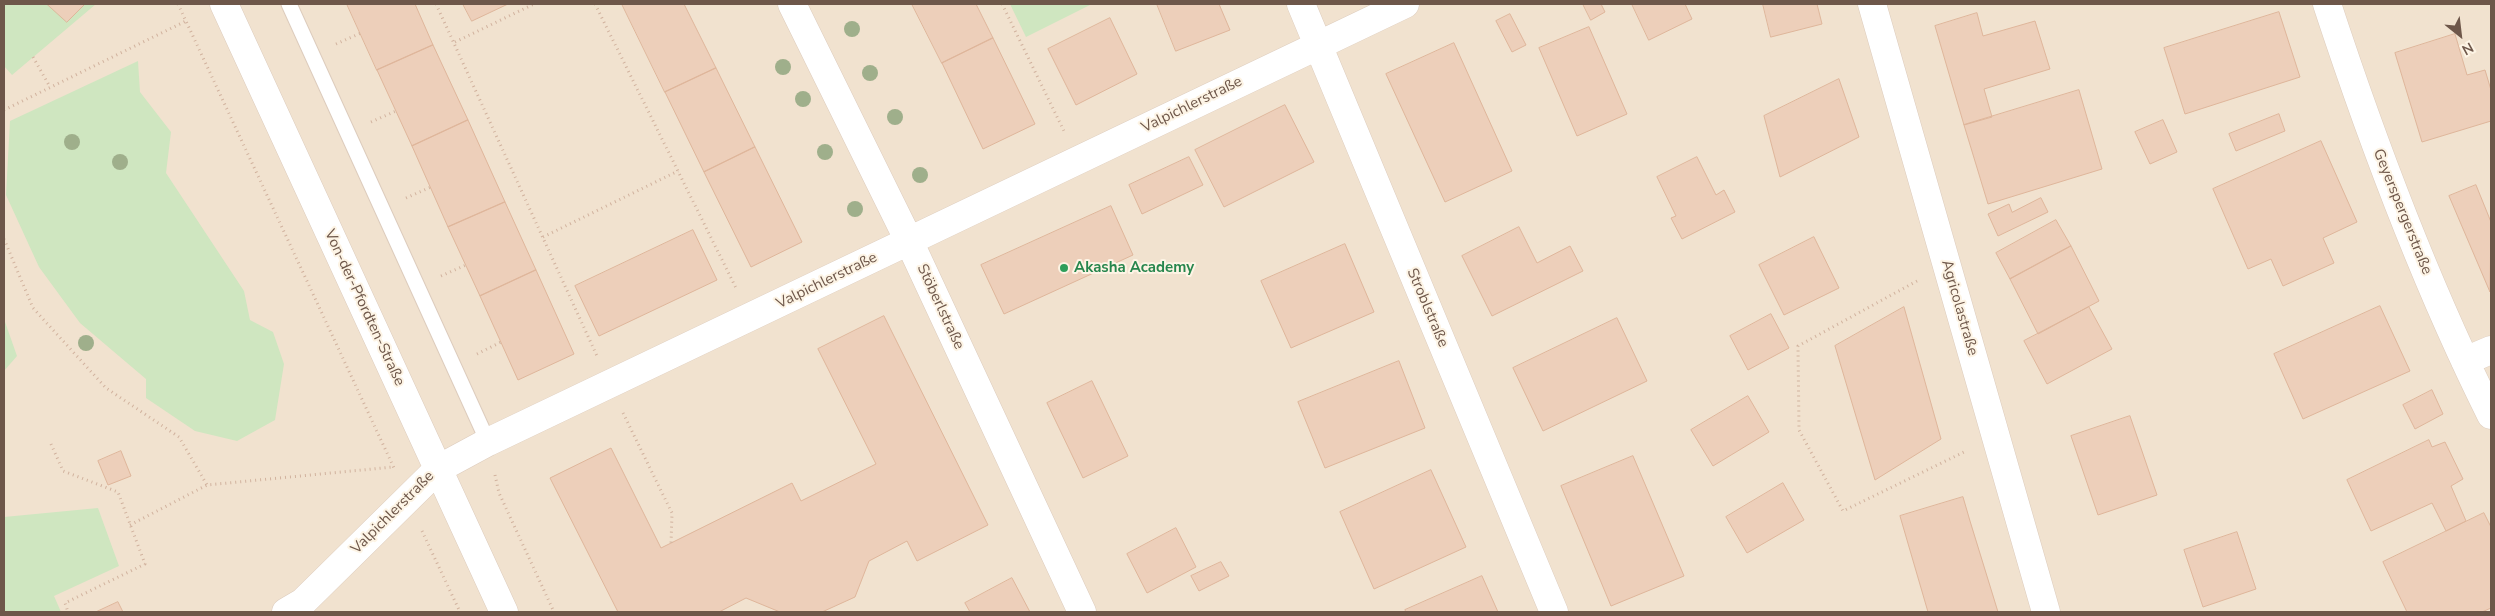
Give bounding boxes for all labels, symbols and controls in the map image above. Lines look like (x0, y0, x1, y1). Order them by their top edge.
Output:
north arrow (2435, 10, 2485, 60)
text: N (2458, 38, 2477, 59)
street label: Valpichlerstraße (1139, 73, 1245, 137)
street label: Geyerspergerstraße (2369, 147, 2435, 277)
street label: Von-der-Pfordten-Straße (320, 227, 408, 389)
street label: Valpichlerstraße (774, 249, 880, 313)
street label: Agricolastraße (1937, 258, 1981, 358)
place label: Akasha Academy (1074, 259, 1194, 277)
street label: Stöberlstraße (912, 262, 968, 352)
marker: Akasha Academy (1058, 262, 1070, 274)
street label: Stroblstraße (1402, 266, 1452, 350)
street label: Valpichlerstraße (348, 468, 438, 558)

